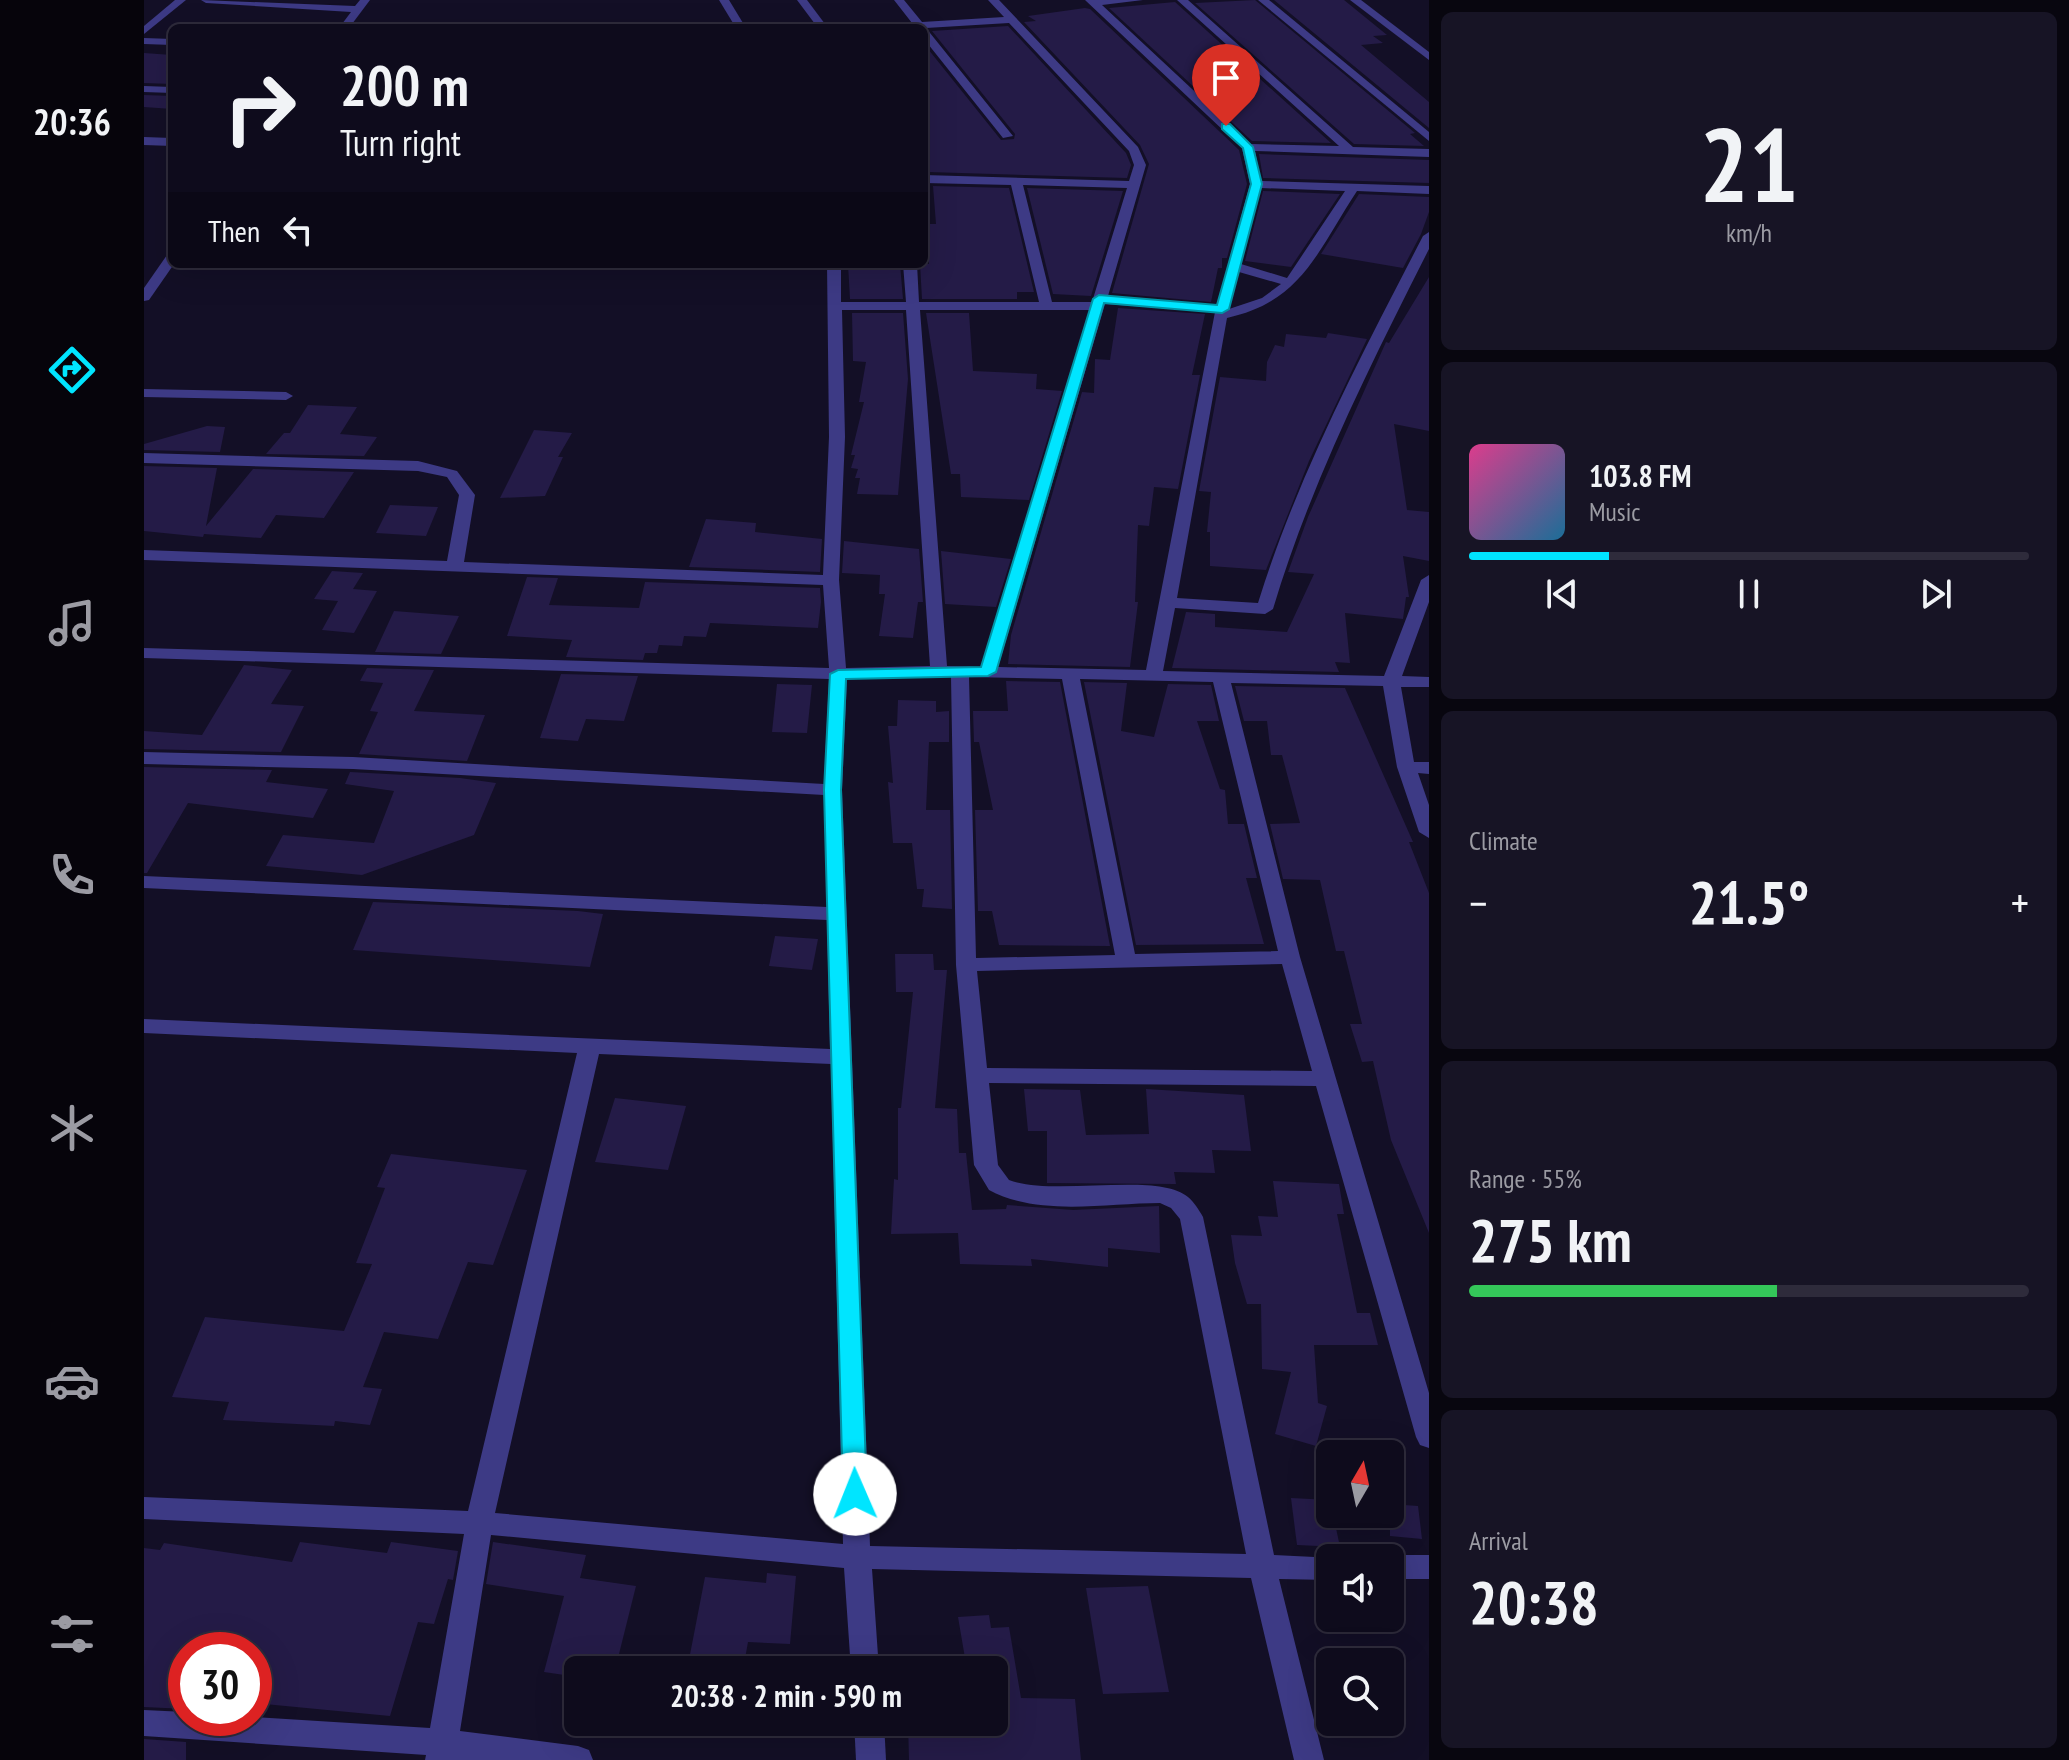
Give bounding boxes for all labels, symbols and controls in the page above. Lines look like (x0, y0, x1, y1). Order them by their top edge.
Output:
pin (1192, 44, 1260, 126)
text: 200 m (340, 49, 469, 121)
icon: right (208, 56, 312, 160)
icon: arrive (1204, 56, 1248, 100)
text: 21 (1699, 96, 1799, 231)
text: 20:36 (33, 98, 111, 145)
text: Turn right (340, 119, 461, 166)
icon: left (276, 208, 320, 252)
text: Then (208, 211, 260, 250)
text: km/h (1726, 216, 1772, 249)
icon: directions (44, 342, 100, 398)
text: 103.8 FM (1589, 456, 1691, 495)
text: Music (1589, 495, 1641, 528)
icon: previous (1540, 572, 1584, 616)
icon: pause (1727, 572, 1771, 616)
icon: next (1914, 572, 1958, 616)
icon: music (44, 595, 100, 651)
text: Climate (1469, 824, 1538, 857)
icon: phone (44, 847, 100, 903)
text: 21.5° (1689, 863, 1809, 941)
text: − (1469, 874, 1487, 931)
text: + (2011, 874, 2029, 931)
icon: climate (44, 1100, 100, 1156)
text: Range · 55% (1469, 1162, 1582, 1195)
text: 275 km (1469, 1201, 1632, 1279)
icon: car (44, 1353, 100, 1409)
north arrow (1316, 1440, 1404, 1528)
map controls (1316, 1440, 1404, 1736)
position arrow (813, 1452, 897, 1536)
text: Arrival (1469, 1524, 1528, 1557)
button: sound (1316, 1544, 1404, 1632)
text: 20:38 (1469, 1563, 1599, 1641)
icon: filters (44, 1606, 100, 1662)
speed limit sign: 30 (168, 1632, 272, 1736)
button: search (1316, 1648, 1404, 1736)
text: 20:38 · 2 min · 590 m (670, 1676, 902, 1715)

